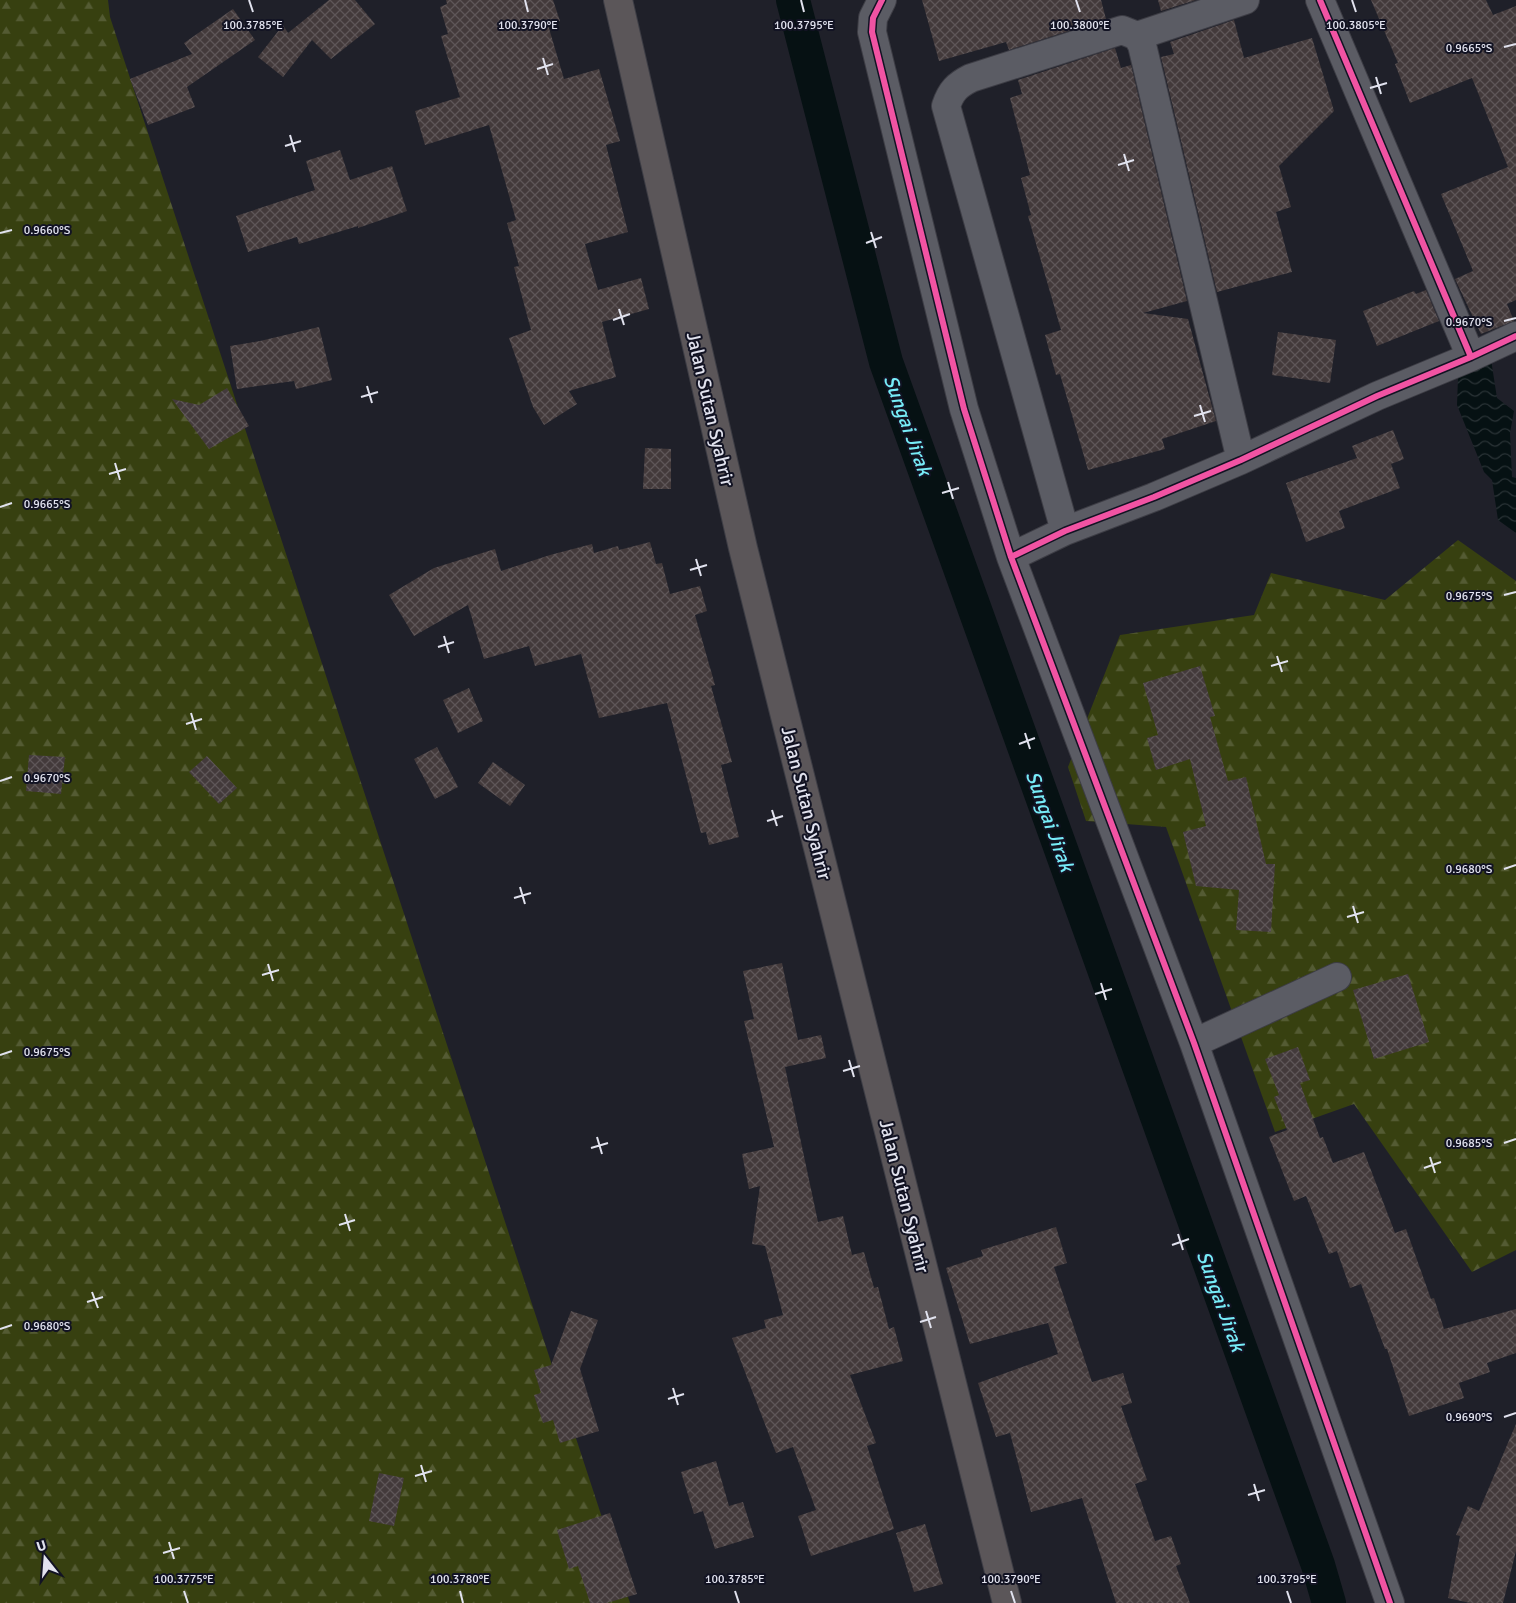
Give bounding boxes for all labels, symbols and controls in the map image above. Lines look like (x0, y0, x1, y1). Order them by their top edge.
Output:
text: 100.3785°E (223, 18, 283, 33)
text: 100.3790°E (498, 18, 558, 33)
text: 100.3795°E (774, 18, 834, 33)
text: 100.3800°E (1050, 18, 1110, 33)
text: 100.3805°E (1326, 18, 1386, 33)
text: 0.9665°S (1446, 41, 1493, 56)
text: 0.9660°S (24, 223, 71, 238)
text: 0.9670°S (1446, 315, 1493, 330)
street label: Jalan Sutan Syahrir (681, 330, 739, 489)
water label: Sungai Jirak (878, 371, 938, 481)
text: 0.9665°S (24, 497, 71, 512)
text: 0.9675°S (1446, 589, 1493, 604)
street label: Jalan Sutan Syahrir (775, 724, 837, 883)
water label: Sungai Jirak (1020, 767, 1080, 877)
text: 0.9670°S (24, 771, 71, 786)
text: 0.9680°S (1446, 862, 1493, 877)
text: 0.9675°S (24, 1045, 71, 1060)
street label: Jalan Sutan Syahrir (873, 1117, 935, 1276)
text: 0.9685°S (1446, 1136, 1493, 1151)
water label: Sungai Jirak (1191, 1247, 1251, 1357)
text: 0.9680°S (24, 1319, 71, 1334)
text: 0.9690°S (1446, 1410, 1493, 1425)
north arrow (20, 1533, 70, 1583)
text: U (34, 1537, 48, 1556)
text: 100.3775°E (154, 1572, 214, 1587)
text: 100.3780°E (430, 1572, 490, 1587)
text: 100.3785°E (705, 1572, 765, 1587)
text: 100.3790°E (981, 1572, 1041, 1587)
text: 100.3795°E (1257, 1572, 1317, 1587)

